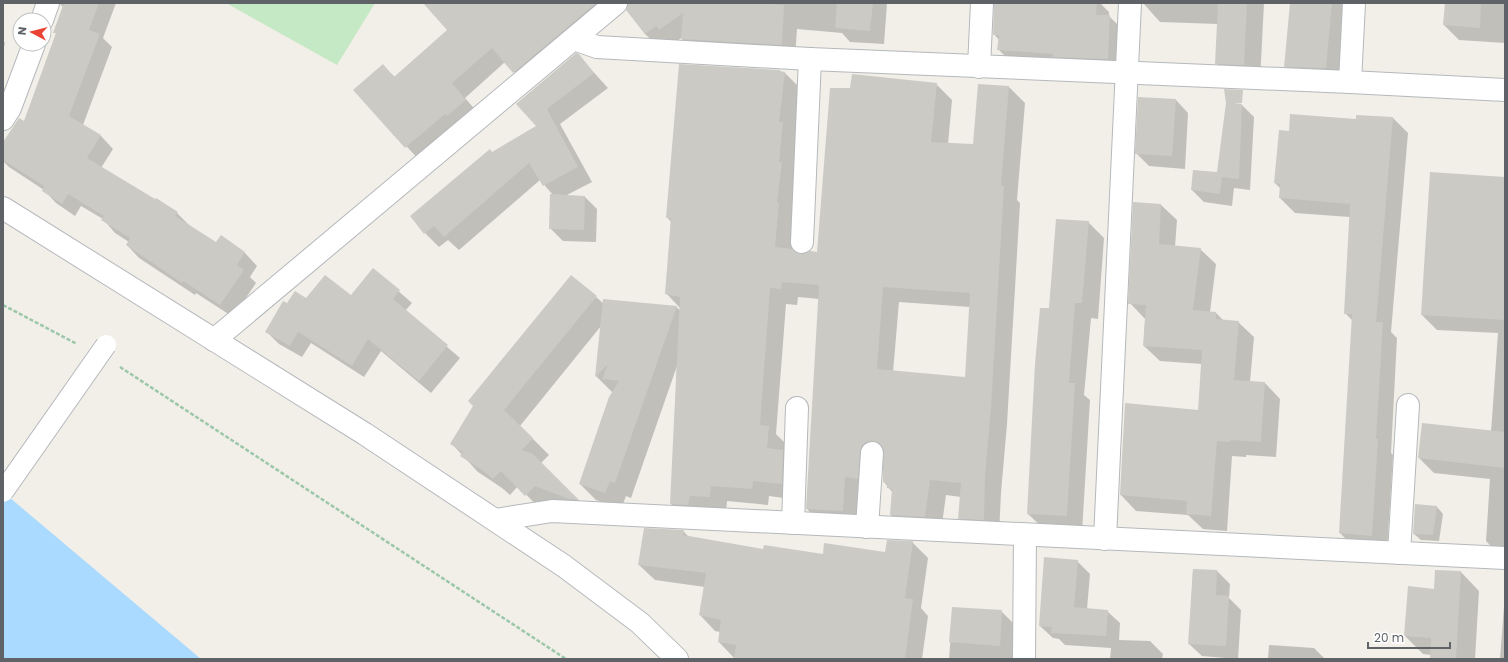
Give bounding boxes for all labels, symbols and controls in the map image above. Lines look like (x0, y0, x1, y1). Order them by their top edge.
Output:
north arrow (12, 12, 52, 52)
text: N (14, 26, 31, 36)
scale bar (1368, 624, 1450, 650)
text: 20 m (1374, 629, 1404, 646)

